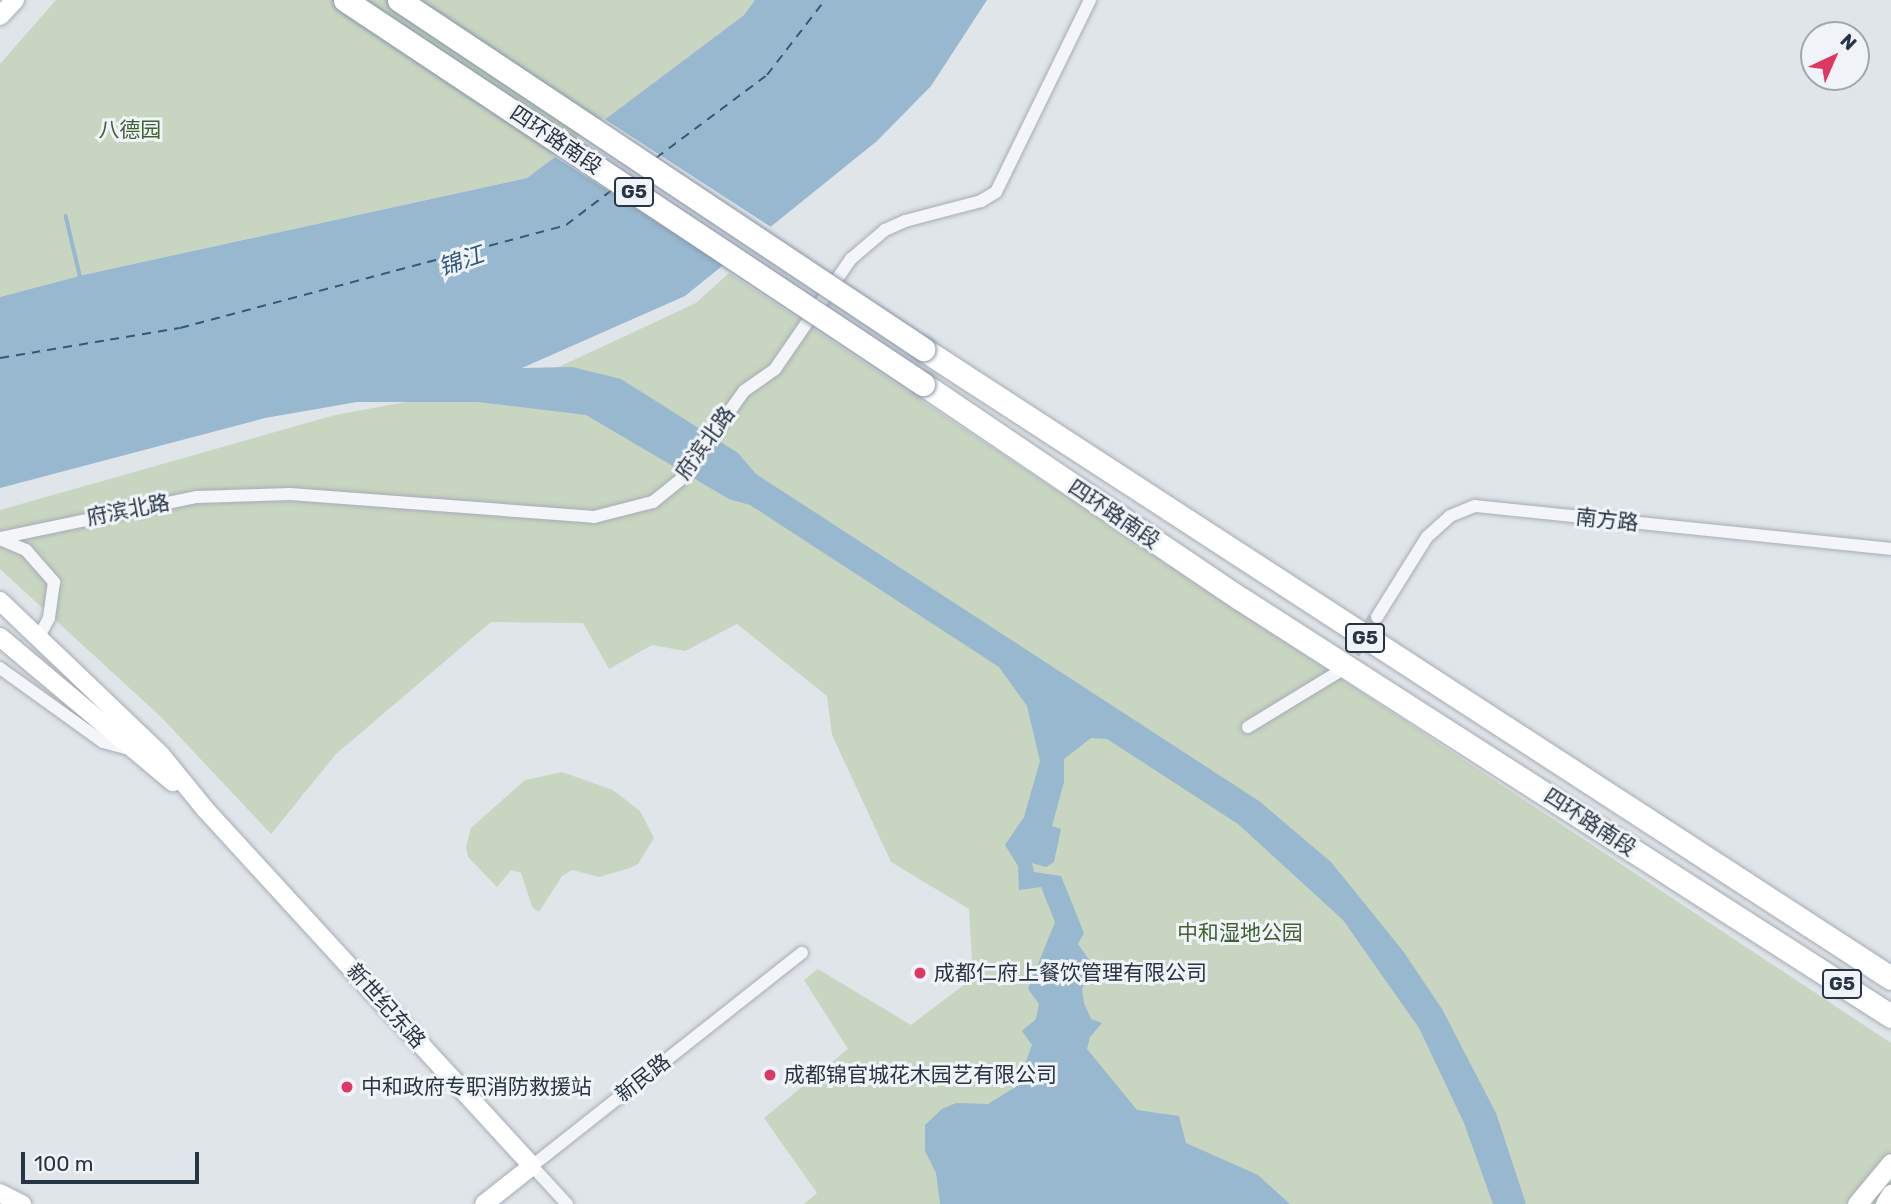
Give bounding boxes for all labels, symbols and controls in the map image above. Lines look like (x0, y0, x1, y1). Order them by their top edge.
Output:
north arrow (1800, 21, 1870, 91)
text: N (1836, 29, 1861, 55)
street label: 四环路南段 (505, 100, 607, 180)
park label: 八德园 (99, 117, 161, 143)
road number: G5 (613, 176, 655, 208)
water label: 锦江 (435, 240, 487, 282)
street label: 府滨北路 (670, 402, 740, 484)
street label: 四环路南段 (1063, 474, 1165, 554)
street label: 府滨北路 (84, 490, 172, 530)
street label: 南方路 (1574, 504, 1640, 536)
road number: G5 (1344, 622, 1386, 653)
street label: 四环路南段 (1539, 783, 1641, 861)
park label: 中和湿地公园 (1177, 920, 1303, 946)
street label: 新世纪东路 (342, 959, 430, 1053)
place label: 成都仁府上餐饮管理有限公司 (934, 960, 1207, 986)
marker: 成都仁府上餐饮管理有限公司 (912, 965, 928, 981)
road number: G5 (1821, 968, 1863, 1000)
street label: 新民路 (610, 1049, 676, 1107)
place label: 成都锦官城花木园艺有限公司 (784, 1062, 1057, 1088)
marker: 成都锦官城花木园艺有限公司 (762, 1067, 778, 1083)
place label: 中和政府专职消防救援站 (361, 1074, 592, 1100)
marker: 中和政府专职消防救援站 (339, 1079, 355, 1095)
scale bar (24, 1138, 203, 1182)
text: 100 m (34, 1151, 93, 1176)

